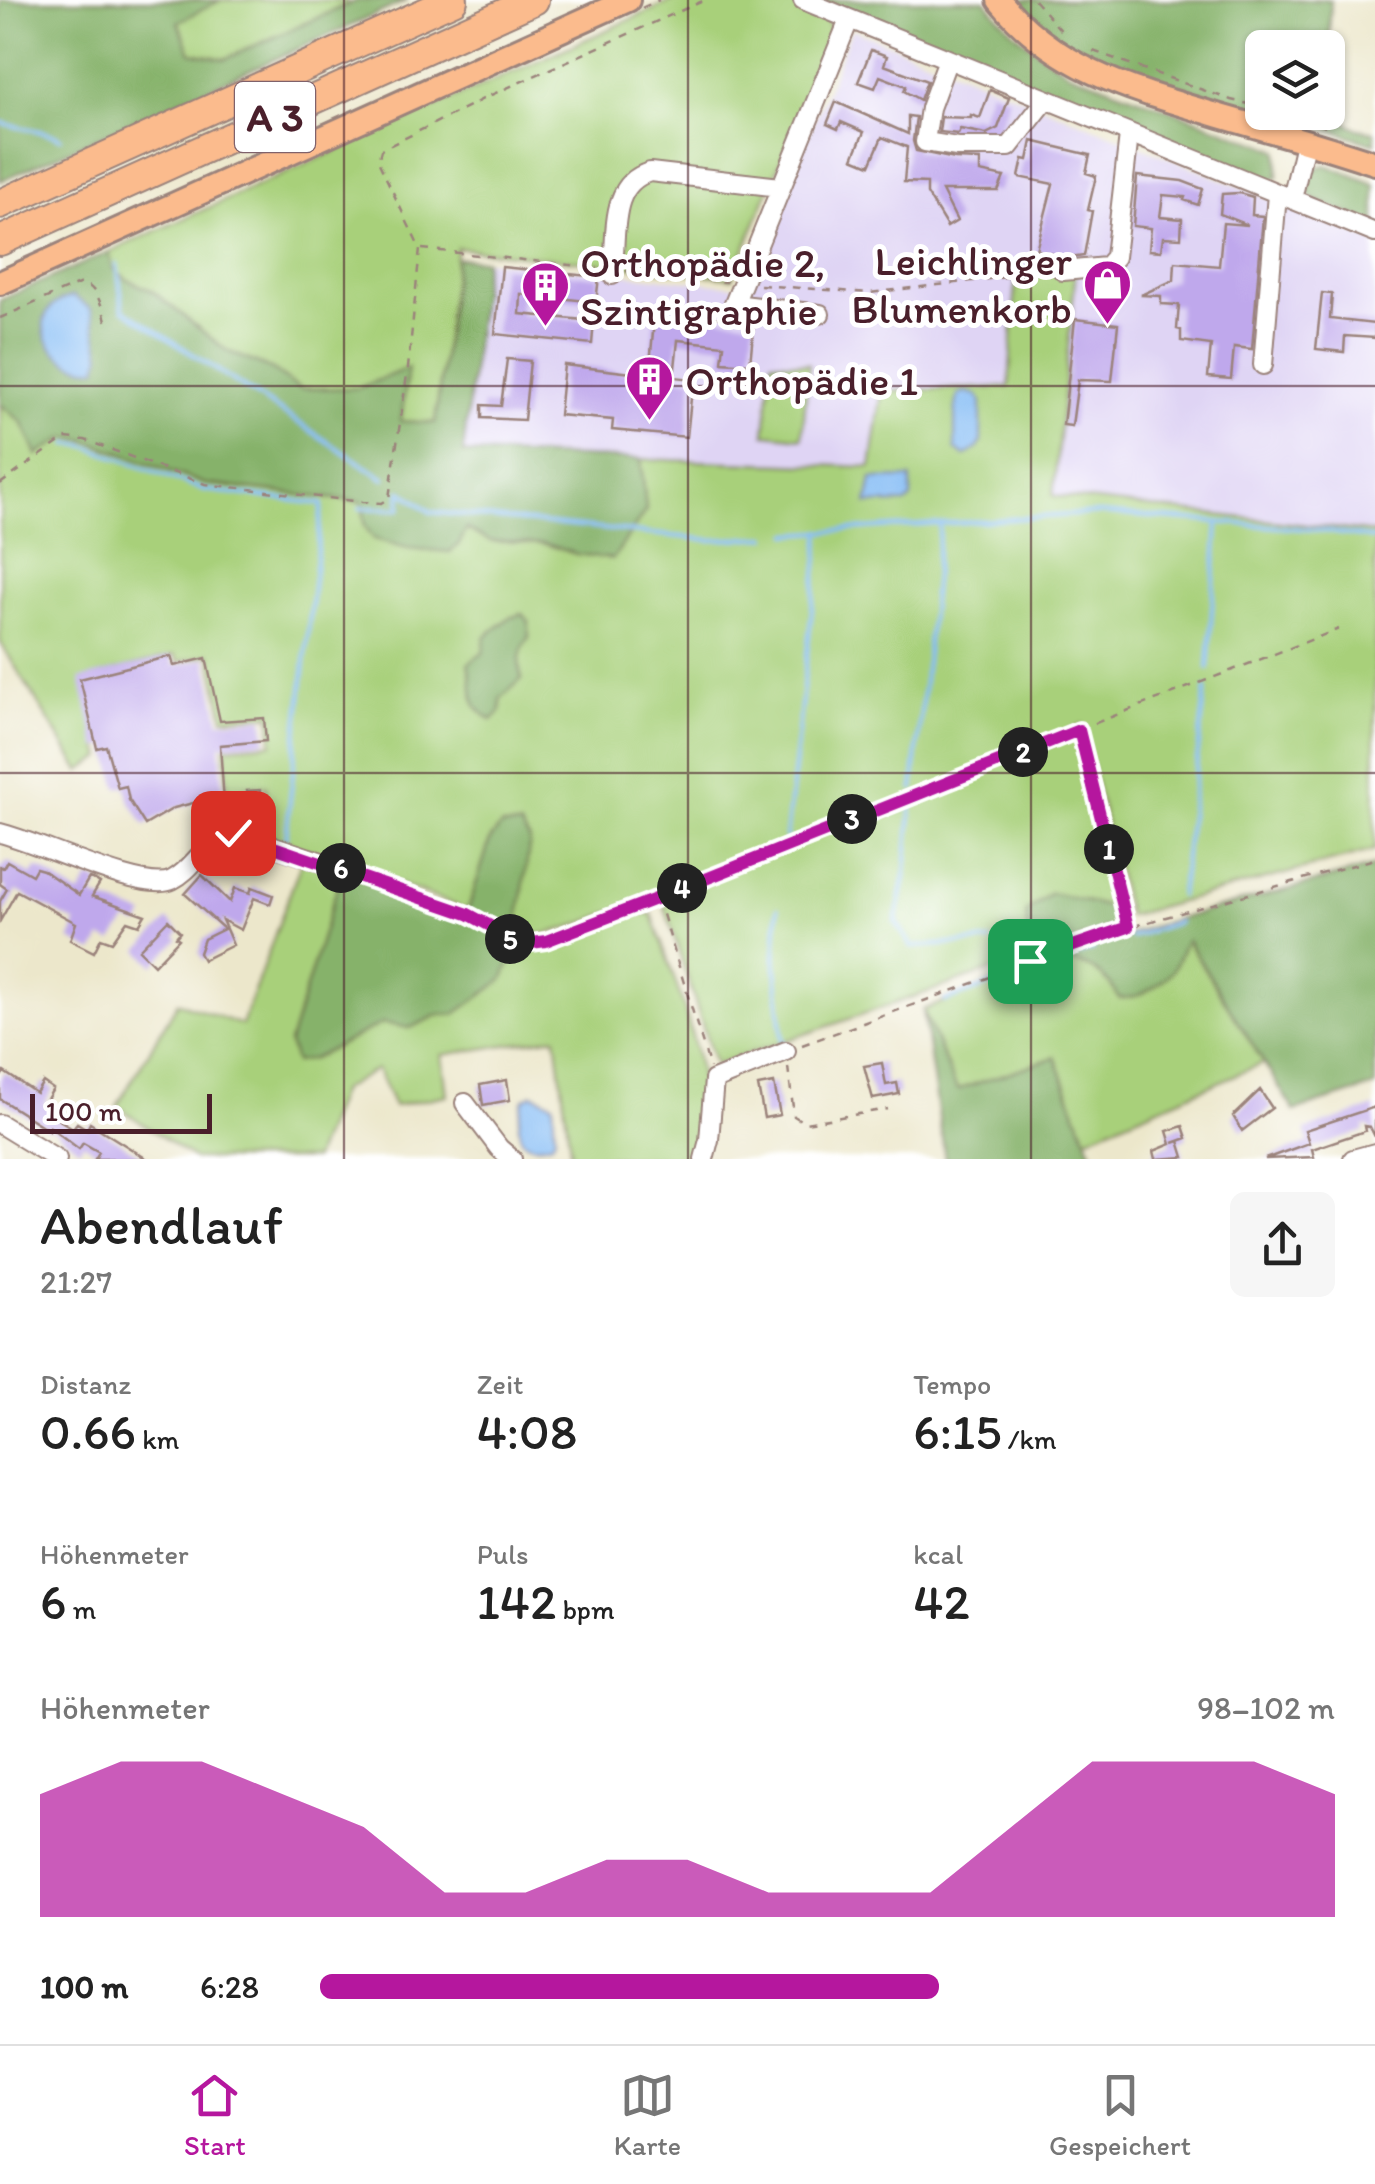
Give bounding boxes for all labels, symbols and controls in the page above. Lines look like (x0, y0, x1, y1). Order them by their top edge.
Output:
map controls (1245, 30, 1345, 130)
button: layers (1245, 30, 1345, 130)
road number: A 3 (235, 82, 315, 152)
place label: Leichlinger Blumenkorb (851, 235, 1072, 334)
place label: Orthopädie 2, Szintigraphie (580, 237, 826, 336)
shop icon: Leichlinger Blumenkorb (1081, 258, 1133, 326)
building icon: Orthopädie 2, Szintigraphie (519, 260, 571, 328)
building icon: Orthopädie 1 (624, 354, 676, 422)
place label: Orthopädie 1 (685, 355, 918, 406)
pin: 2 (998, 727, 1048, 777)
text: 2 (1016, 735, 1030, 769)
pin (191, 791, 276, 876)
pin: 3 (827, 794, 877, 844)
text: 3 (844, 802, 860, 836)
icon: check (206, 806, 261, 861)
pin: 1 (1084, 824, 1134, 874)
text: 1 (1103, 832, 1116, 866)
pin: 6 (316, 843, 366, 893)
text: 6 (334, 851, 348, 885)
pin: 4 (657, 863, 707, 913)
text: 4 (674, 871, 690, 905)
pin: 5 (485, 914, 535, 964)
pin (988, 919, 1073, 1004)
text: 5 (503, 922, 517, 956)
icon: arrive (1003, 934, 1058, 989)
scale bar (30, 1089, 212, 1134)
text: 100 m (45, 1094, 122, 1128)
text: Abendlauf (40, 1192, 283, 1258)
button: share (1230, 1192, 1335, 1297)
text: 21:27 (40, 1263, 112, 1301)
text: Distanz (40, 1367, 131, 1401)
text: Zeit (477, 1367, 524, 1401)
text: Tempo (913, 1367, 991, 1401)
text: 0.66 (40, 1401, 136, 1462)
text: 4:08 (477, 1401, 577, 1462)
text: 6:15 (913, 1401, 1001, 1462)
text: km (136, 1422, 179, 1456)
text: /km (1001, 1422, 1057, 1456)
text: Höhenmeter (40, 1537, 189, 1571)
text: Puls (477, 1537, 529, 1571)
text: kcal (913, 1537, 963, 1571)
text: 6 (40, 1571, 66, 1632)
text: 142 (477, 1571, 556, 1632)
text: 42 (913, 1571, 970, 1632)
text: m (66, 1592, 96, 1626)
text: bpm (556, 1592, 614, 1626)
text: Höhenmeter (40, 1689, 210, 1727)
text: 98–102 m (1197, 1689, 1335, 1727)
text: 100 m (40, 1968, 128, 2006)
text: 6:28 (200, 1968, 259, 2006)
tab: Start (184, 2068, 246, 2162)
tab: Karte (614, 2068, 681, 2162)
tab: Gespeichert (1049, 2068, 1191, 2162)

